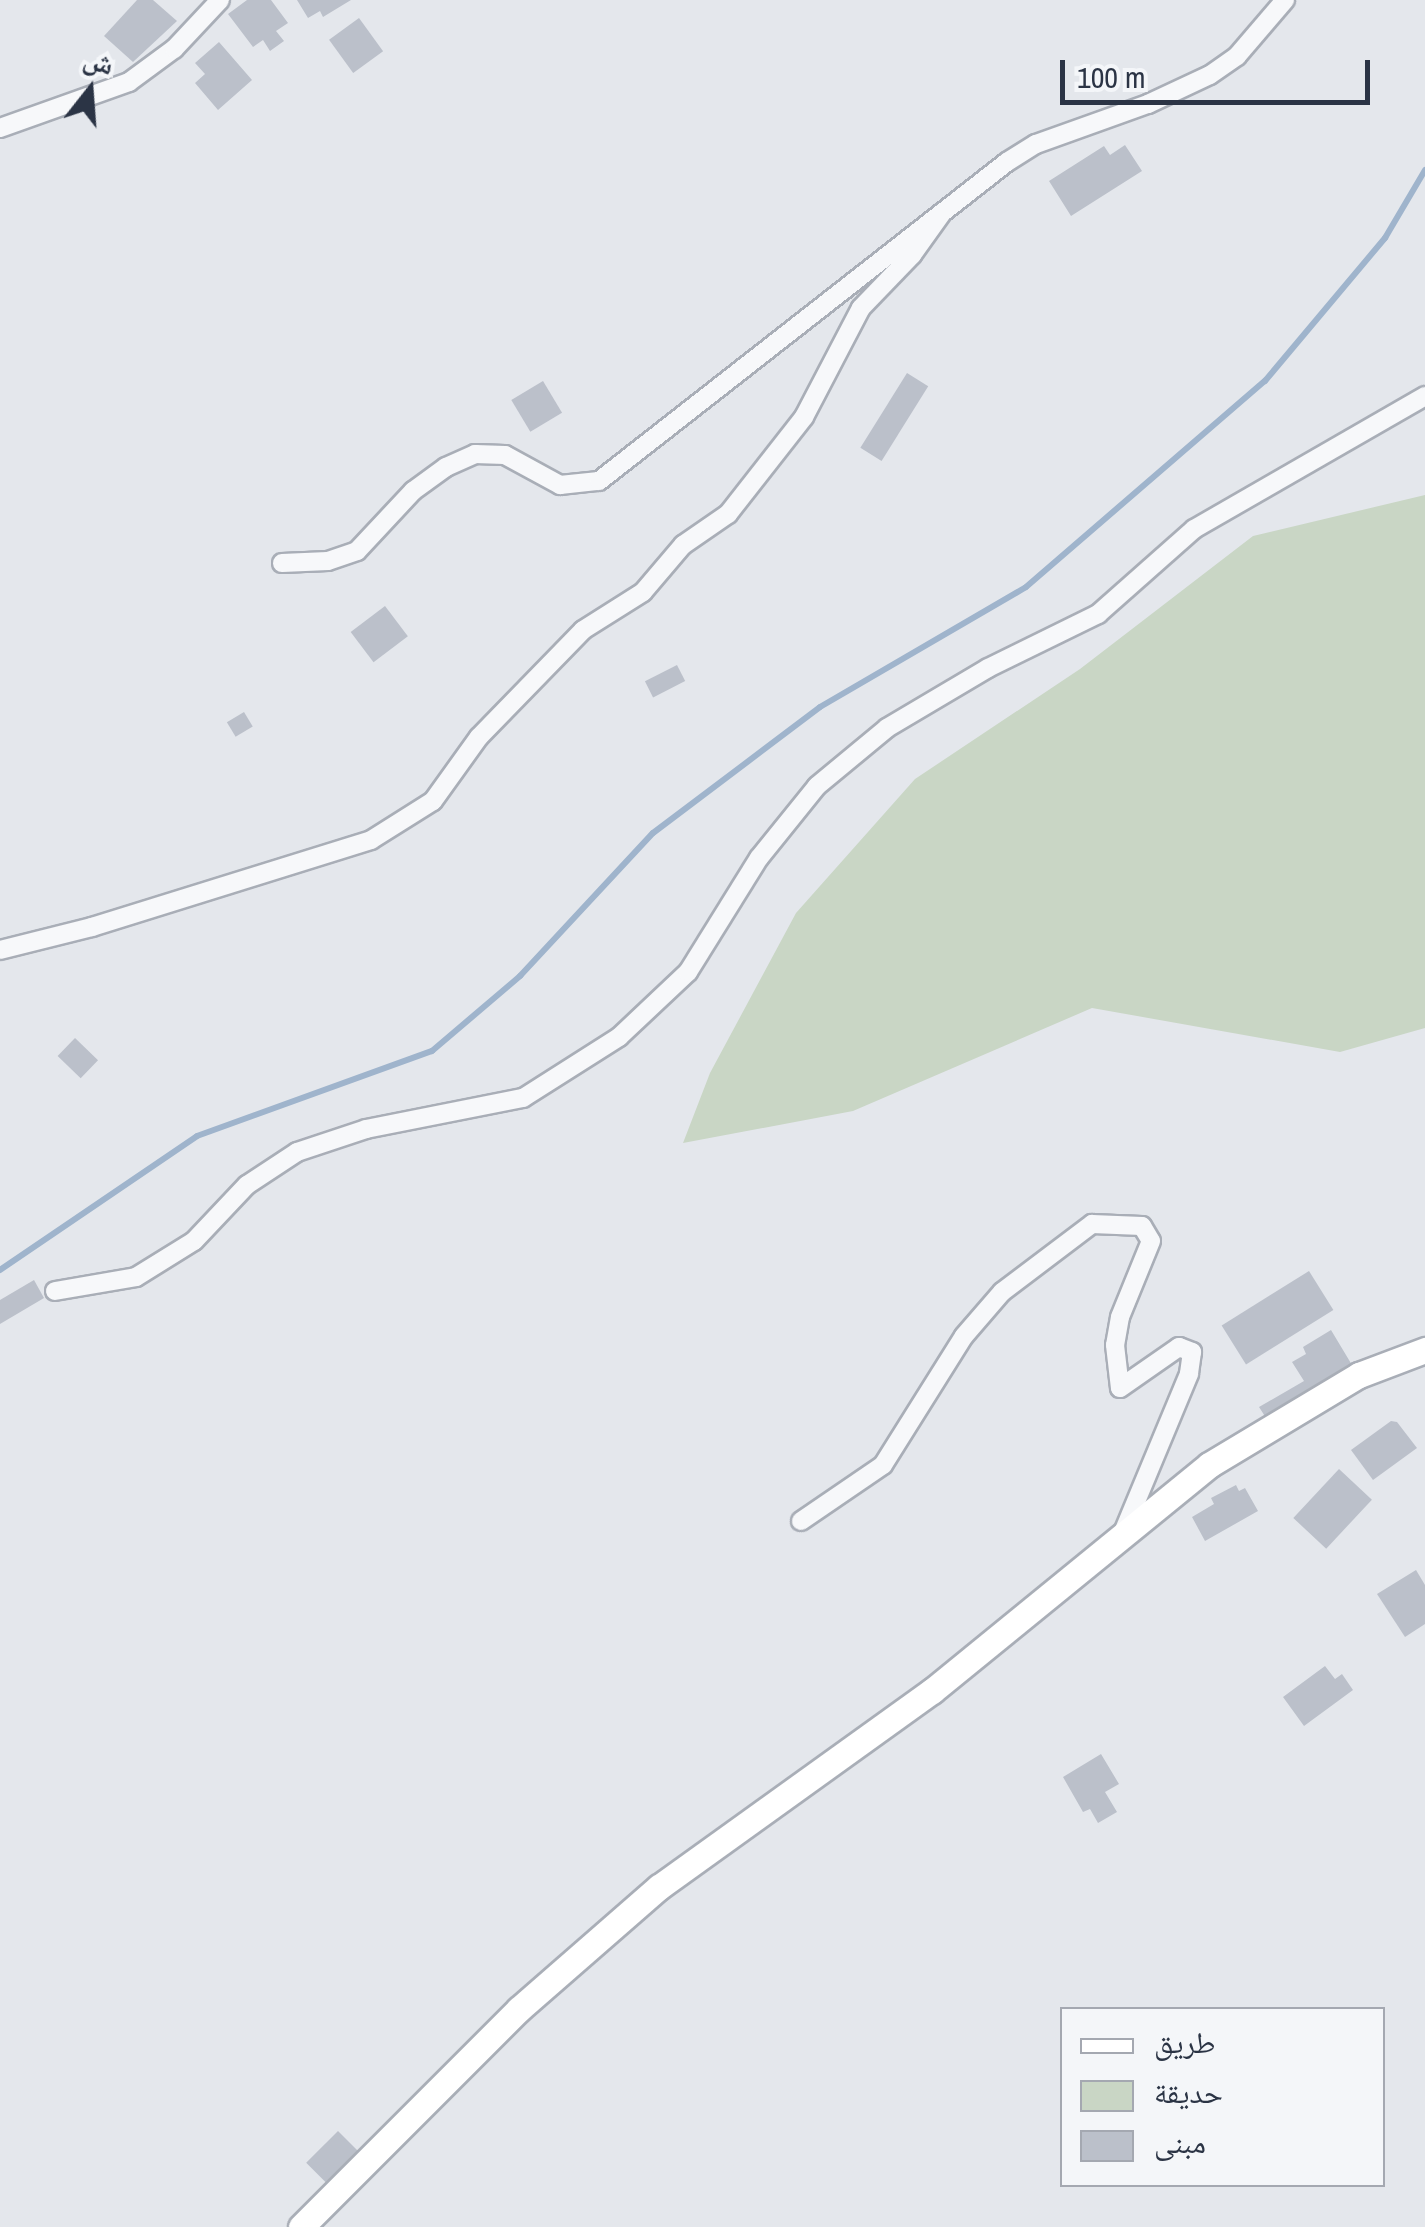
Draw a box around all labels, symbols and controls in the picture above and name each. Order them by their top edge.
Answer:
text: ش [79,39,119,84]
north arrow [40,40,140,140]
scale bar [1065,40,1375,102]
text: 100 m [1077,57,1145,97]
legend [1060,2007,1385,2187]
text: طريق [1154,2022,1215,2062]
text: حديقة [1154,2072,1223,2112]
text: مبنى [1154,2122,1206,2162]

